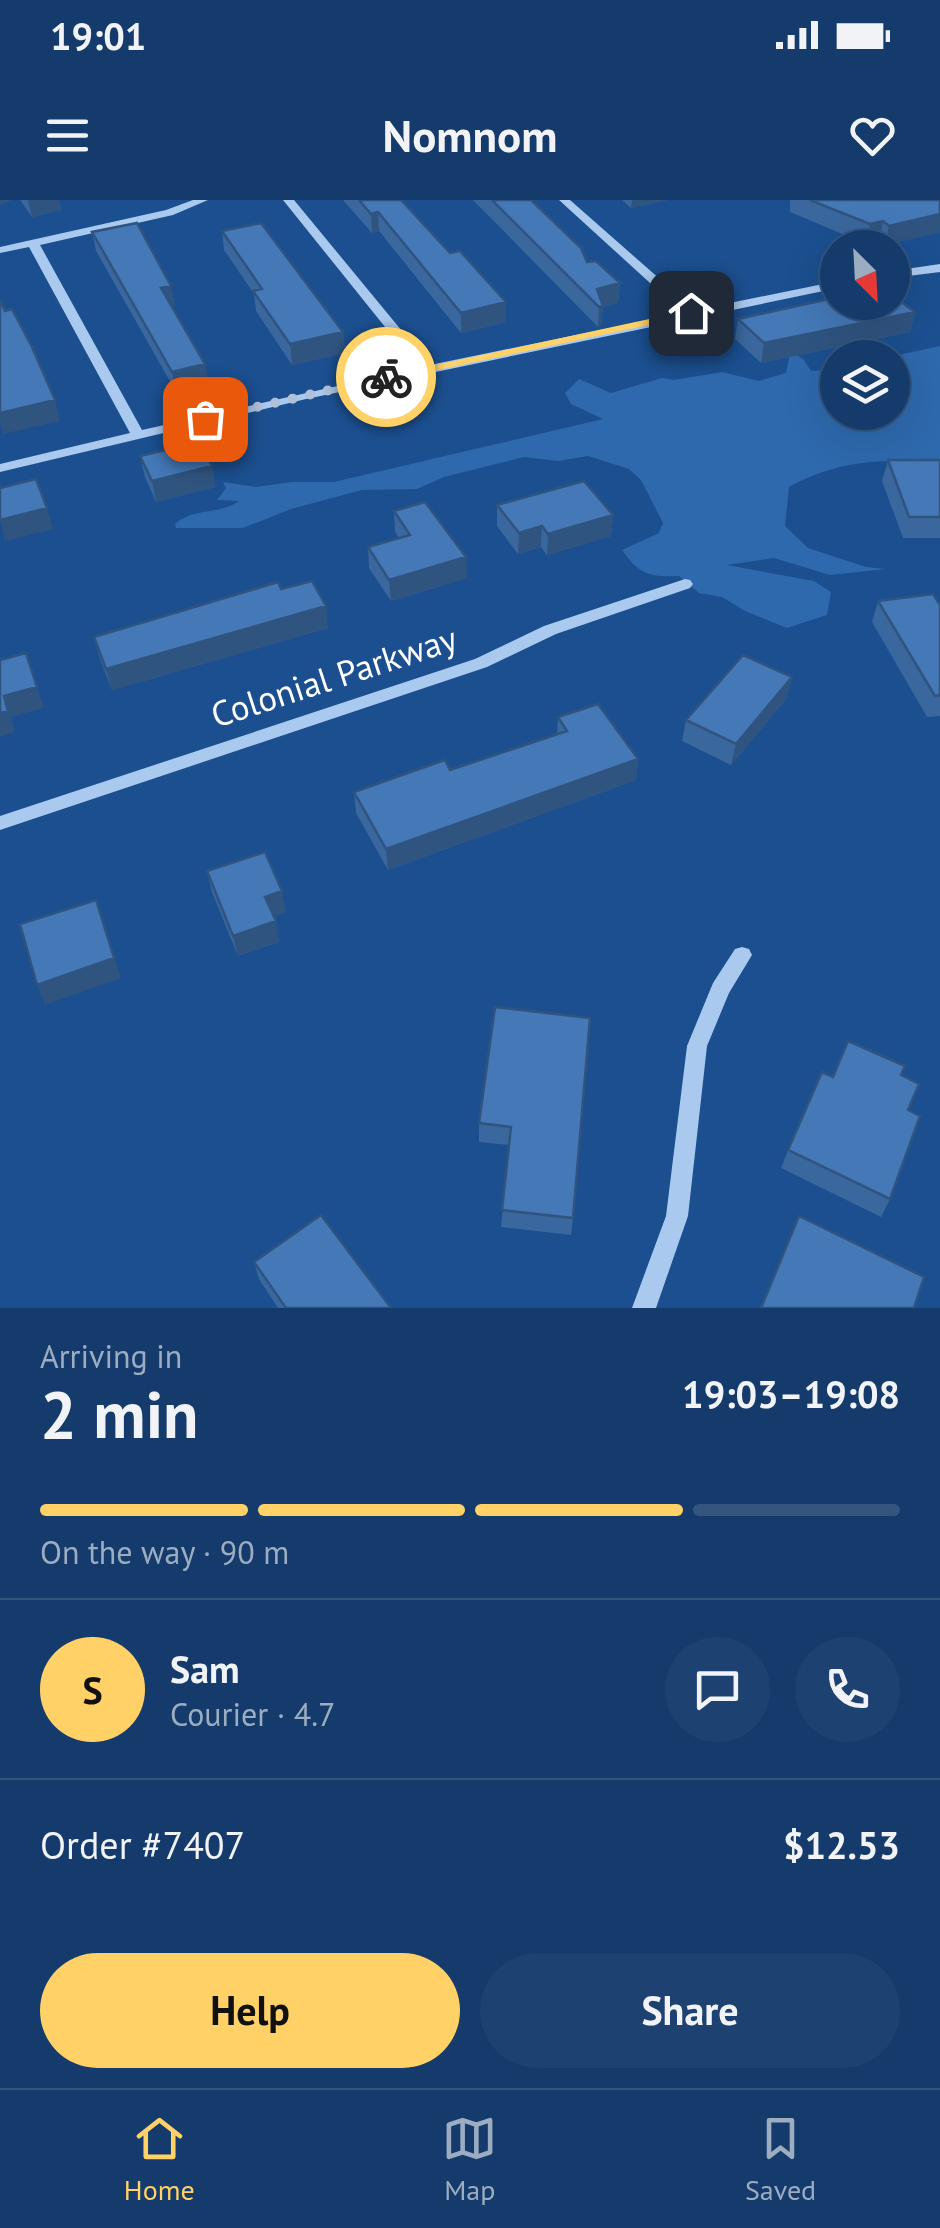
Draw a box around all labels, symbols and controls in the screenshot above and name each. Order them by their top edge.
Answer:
text: 19:01 [50,11,146,60]
text: Nomnom [383,106,557,164]
icon: menu [40,108,95,163]
icon: heart [845,108,900,163]
north arrow [820,230,910,320]
map controls [820,230,910,430]
pin [649,271,734,356]
icon: home [664,286,719,341]
courier [336,327,436,427]
button: layers [820,340,910,430]
icon: bike [359,350,414,405]
pin [163,377,248,462]
icon: bag [178,392,233,447]
street label: Colonial Parkway [205,615,462,737]
text: Arriving in [40,1335,182,1377]
text: 19:03–19:08 [682,1369,900,1418]
text: 2 min [40,1372,199,1456]
text: On the way · 90 m [40,1531,289,1573]
button: chat [665,1637,770,1742]
button: phone [795,1637,900,1742]
text: Sam [170,1644,240,1693]
text: S [82,1665,103,1714]
text: Courier · 4.7 [170,1693,336,1735]
text: Order #7407 [40,1820,245,1869]
text: $12.53 [783,1820,900,1869]
button: Help [40,1953,460,2068]
button: Share [480,1953,900,2068]
tab: Home [124,2111,195,2208]
tab: Map [442,2111,497,2208]
tab: Saved [745,2111,816,2208]

